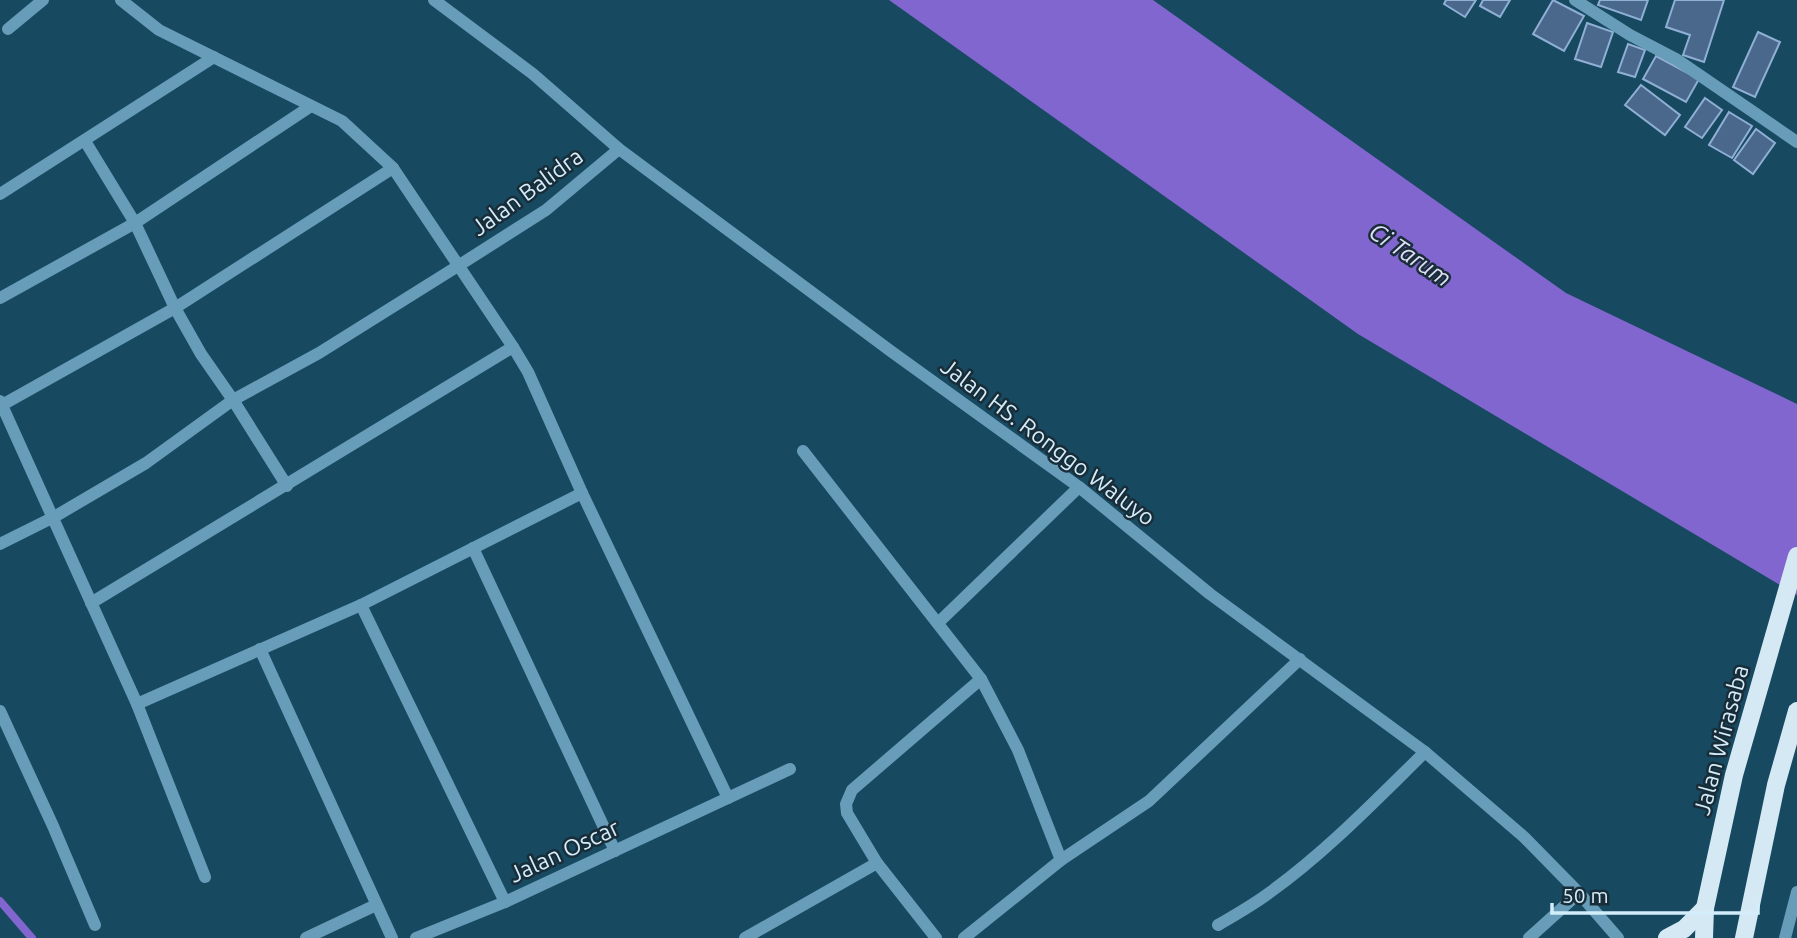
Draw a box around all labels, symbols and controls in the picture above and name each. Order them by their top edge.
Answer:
street label: Jalan Balidra [466,143,587,240]
water label: Ci Tarum [1364,217,1456,292]
street label: Jalan HS. Ronggo Waluyo [937,353,1160,530]
street label: Jalan Wirasaba [1688,662,1753,818]
street label: Jalan Oscar [505,814,623,887]
scale bar [1552,872,1758,916]
text: 50 m [1562,883,1609,907]

